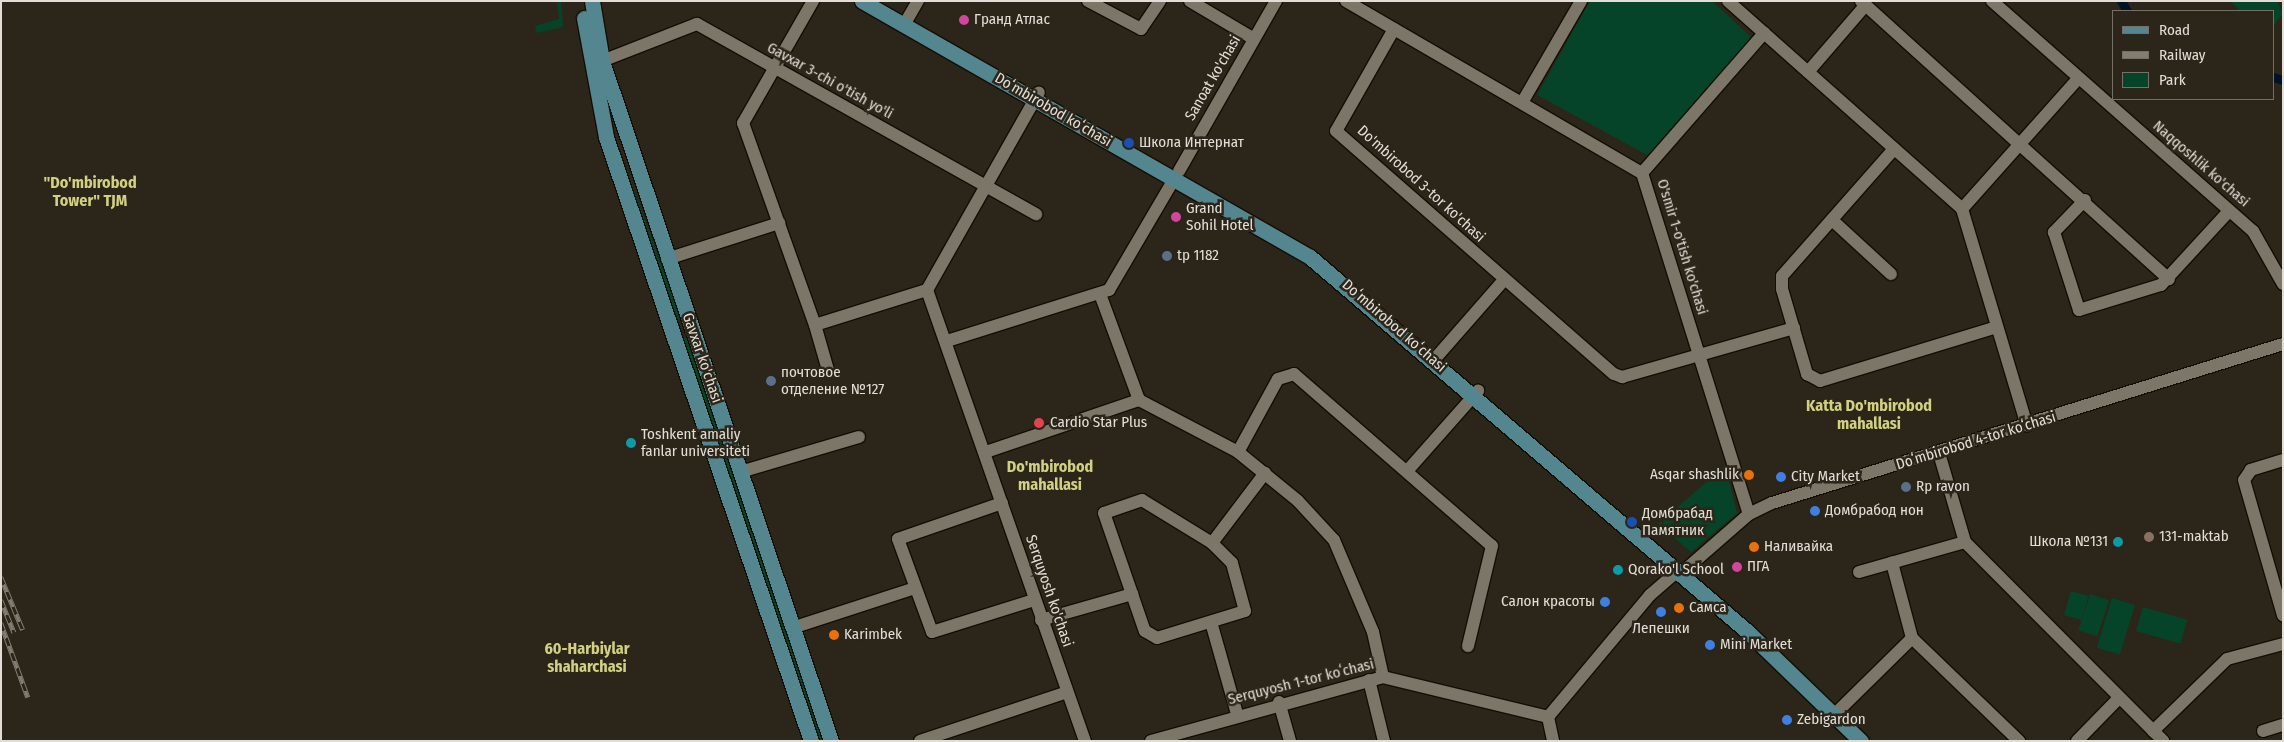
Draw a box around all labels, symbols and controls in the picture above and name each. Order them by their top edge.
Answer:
legend [2112,10,2274,100]
place label: Гранд Атлас [974,11,1050,29]
marker: Гранд Атлас [958,14,970,26]
text: Road [2159,21,2190,39]
street label: Sanoat ko'chasi [1181,32,1245,124]
street label: Gavxar 3-chi o'tish yo'li [764,39,896,123]
text: Railway [2159,46,2206,64]
street label: Doʻmbirobod koʻchasi [991,69,1115,151]
text: Park [2159,71,2186,89]
street label: Naqqoshlik ko'chasi [2149,117,2253,211]
street label: Do'mbirobod 3-tor ko'chasi [1353,122,1489,246]
place label: Школа Интернат [1139,134,1244,152]
marker: Школа Интернат [1123,137,1135,149]
district label: "Do'mbirobod Tower" TJM [43,173,137,211]
street label: O'smir 1-o'tish ko'chasi [1653,177,1711,317]
place label: Grand Sohil Hotel [1186,199,1254,234]
marker: Grand Sohil Hotel [1170,211,1182,223]
place label: tp 1182 [1177,247,1219,265]
marker: tp 1182 [1161,250,1173,262]
street label: Doʻmbirobod koʻchasi [1338,276,1450,376]
street label: Gavxar ko'chasi [678,311,726,405]
place label: почтовое отделение №127 [781,363,884,398]
marker: почтовое отделение №127 [765,375,777,387]
district label: Katta Do'mbirobod mahallasi [1806,396,1932,434]
street label: Doʻmbirobod 4-tor koʻchasi [1894,408,2058,474]
place label: Cardio Star Plus [1050,414,1147,432]
marker: Cardio Star Plus [1032,416,1046,430]
place label: Toshkent amaliy fanlar universiteti [641,425,750,460]
marker: Toshkent amaliy fanlar universiteti [625,437,637,449]
district label: Do'mbirobod mahallasi [1007,457,1093,495]
place label: Asqar shashlik [1650,466,1739,484]
place label: City Market [1791,468,1860,486]
marker: Asqar shashlik [1743,469,1755,481]
marker: City Market [1775,471,1787,483]
place label: Rp ravon [1916,478,1970,496]
marker: Rp ravon [1900,481,1912,493]
place label: Домбрабод нон [1825,502,1924,520]
place label: Домбрабад Памятник [1642,504,1713,539]
marker: Домбрабод нон [1809,505,1821,517]
marker: Домбрабад Памятник [1626,516,1638,528]
place label: 131-maktab [2159,528,2229,546]
marker: 131-maktab [2143,531,2155,543]
street label: Serquyosh ko'chasi [1021,533,1077,649]
place label: Школа №131 [2029,533,2108,551]
marker: Школа №131 [2112,536,2124,548]
place label: Наливайка [1764,538,1833,556]
marker: Наливайка [1748,541,1760,553]
place label: ПГА [1747,558,1769,576]
place label: Qorako'l School [1628,561,1724,579]
marker: ПГА [1731,561,1743,573]
marker: Qorako'l School [1612,564,1624,576]
place label: Салон красоты [1501,593,1595,611]
marker: Салон красоты [1599,596,1611,608]
place label: Самса [1689,599,1727,617]
marker: Самса [1673,602,1685,614]
marker: Лепешки [1655,606,1667,618]
place label: Лепешки [1632,620,1690,638]
place label: Karimbek [844,626,902,644]
marker: Karimbek [828,629,840,641]
place label: Mini Market [1720,636,1792,654]
district label: 60-Harbiylar shaharchasi [544,639,630,677]
marker: Mini Market [1704,639,1716,651]
street label: Serquyosh 1-tor koʻchasi [1226,655,1376,709]
place label: Zebigardon [1797,711,1866,729]
marker: Zebigardon [1781,714,1793,726]

